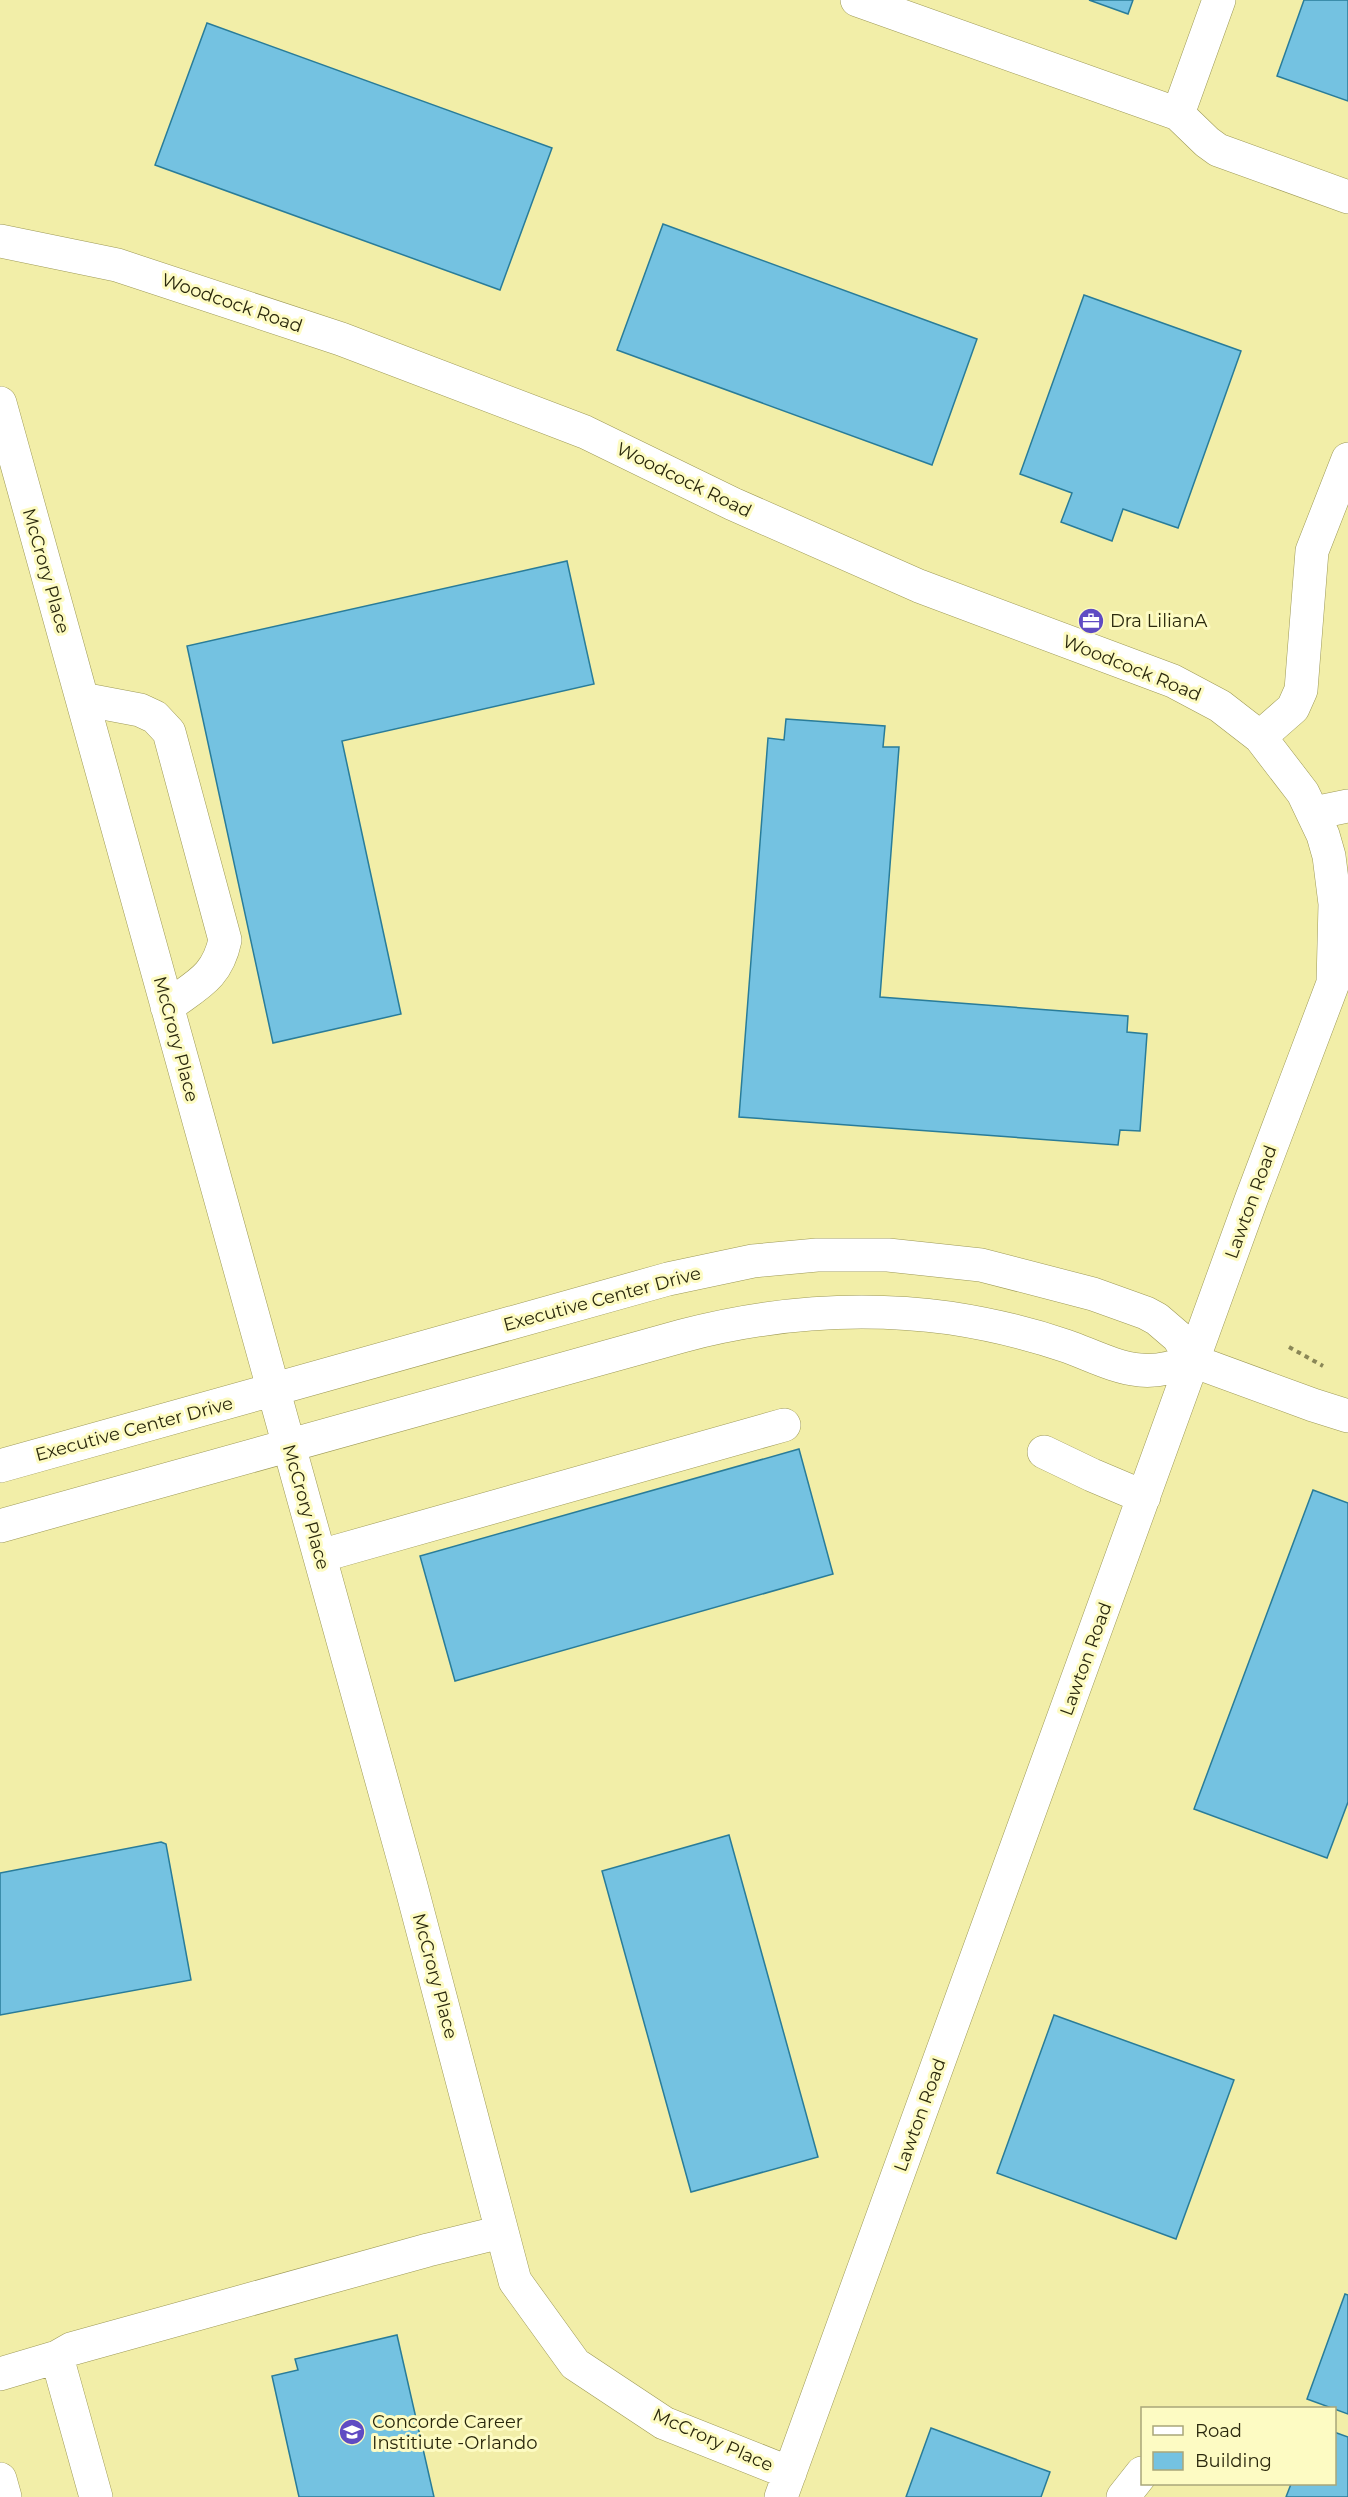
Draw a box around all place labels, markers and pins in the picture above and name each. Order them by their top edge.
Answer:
office icon: Dra LilianA [1076,606,1106,636]
place label: Dra LilianA [1110,610,1208,632]
place label: Concorde Career Institiute -Orlando [372,2411,538,2454]
school or university icon: Concorde Career Institiute -Orlando [337,2417,367,2447]

